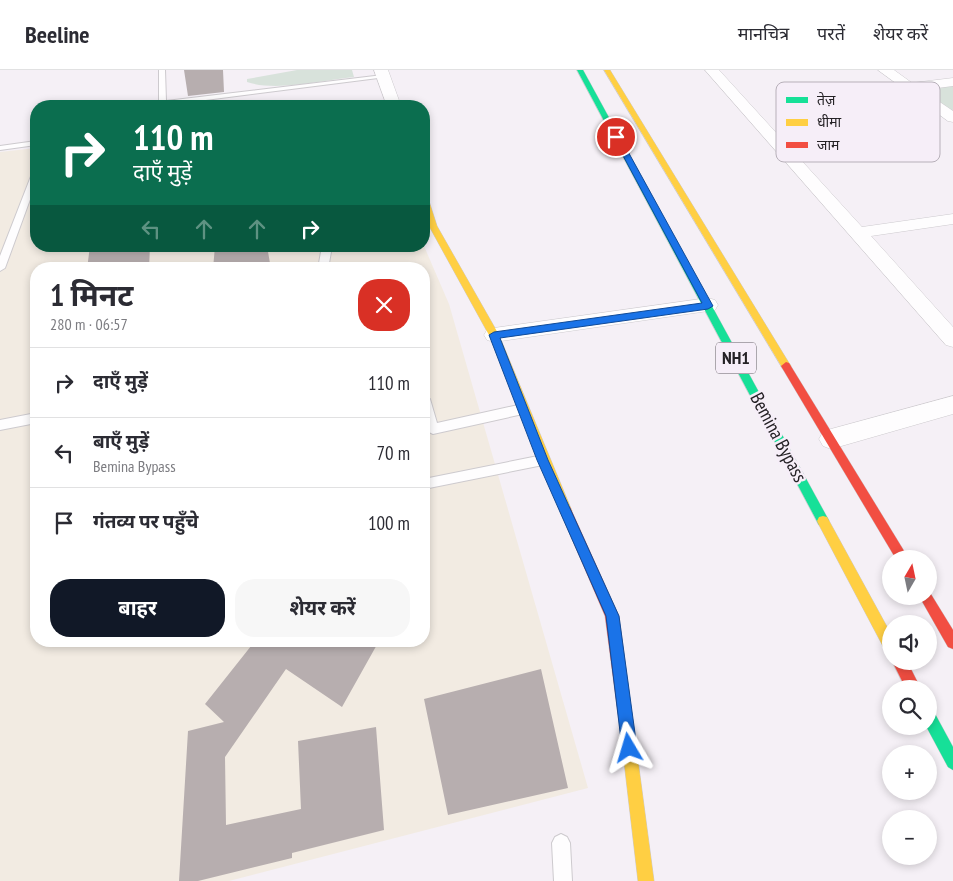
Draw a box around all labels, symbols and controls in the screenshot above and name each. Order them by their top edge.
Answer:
text: Beeline [25,19,90,50]
text: मानचित्र [738,22,789,45]
text: परतें [817,22,845,45]
text: शेयर करें [873,22,928,45]
legend [776,82,940,162]
text: तेज़ [817,91,836,109]
text: धीमा [817,113,842,131]
text: 110 m [133,114,214,160]
pin [595,116,637,158]
icon: right [50,120,115,185]
icon: arrive [602,123,630,151]
text: जाम [817,136,840,154]
text: दाएँ मुड़ें [133,158,192,186]
icon: left [137,215,165,243]
icon: ahead [190,215,218,243]
icon: ahead [243,215,271,243]
icon: right [296,215,324,243]
text: 1 मिनट [50,275,133,314]
button: close [358,279,410,331]
text: 280 m · 06:57 [50,314,128,334]
road number: NH1 [716,342,756,374]
icon: right [50,369,78,397]
text: दाएँ मुड़ें [93,369,148,393]
text: 110 m [368,371,410,395]
street label: Bemina Bypass [745,388,813,486]
text: बाएँ मुड़ें [93,429,149,453]
icon: left [50,439,78,467]
text: 70 m [377,441,410,465]
text: Bemina Bypass [93,456,176,476]
icon: arrive [50,509,78,537]
text: गंतव्य पर पहुँचे [93,509,198,533]
text: 100 m [368,511,410,535]
north arrow [882,550,938,605]
map controls [882,550,937,865]
button: बाहर [50,579,225,637]
button: शेयर करें [235,579,410,637]
button: sound [882,615,937,670]
button: search [882,680,937,735]
position arrow [602,721,654,773]
button: + [882,745,937,800]
button: − [882,810,937,865]

